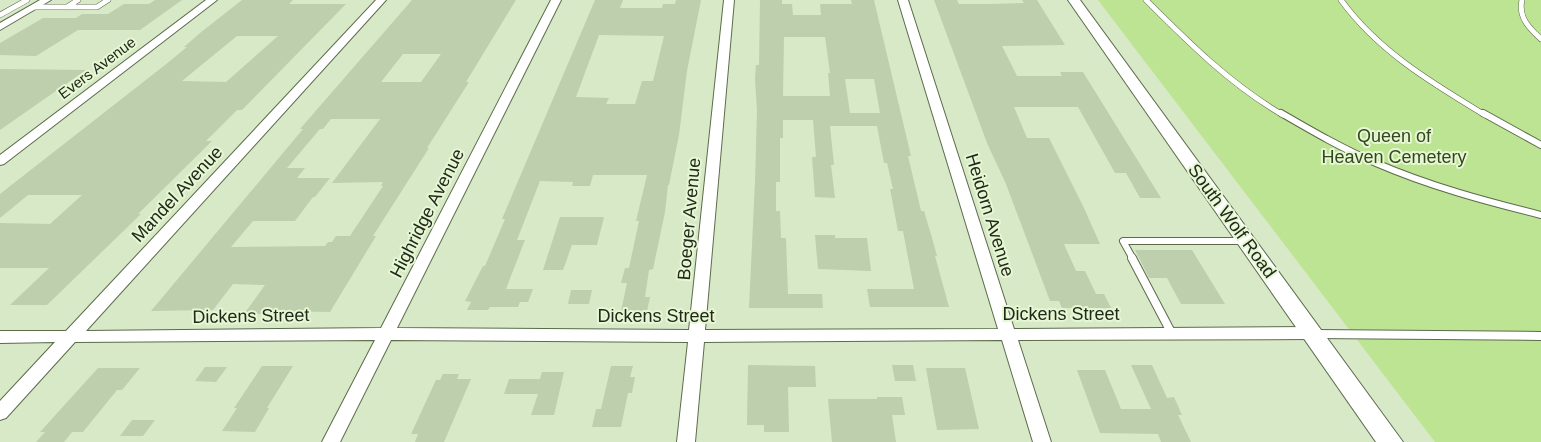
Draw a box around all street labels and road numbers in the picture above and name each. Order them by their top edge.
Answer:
street label: Evers Avenue [55,33,139,102]
street label: Mandel Avenue [127,142,227,246]
street label: Highridge Avenue [386,145,468,281]
street label: Heidorn Avenue [962,151,1018,279]
street label: Boeger Avenue [674,157,704,281]
street label: South Wolf Road [1184,160,1280,282]
street label: Dickens Street [1002,304,1120,324]
street label: Dickens Street [192,305,310,327]
street label: Dickens Street [597,306,715,326]

